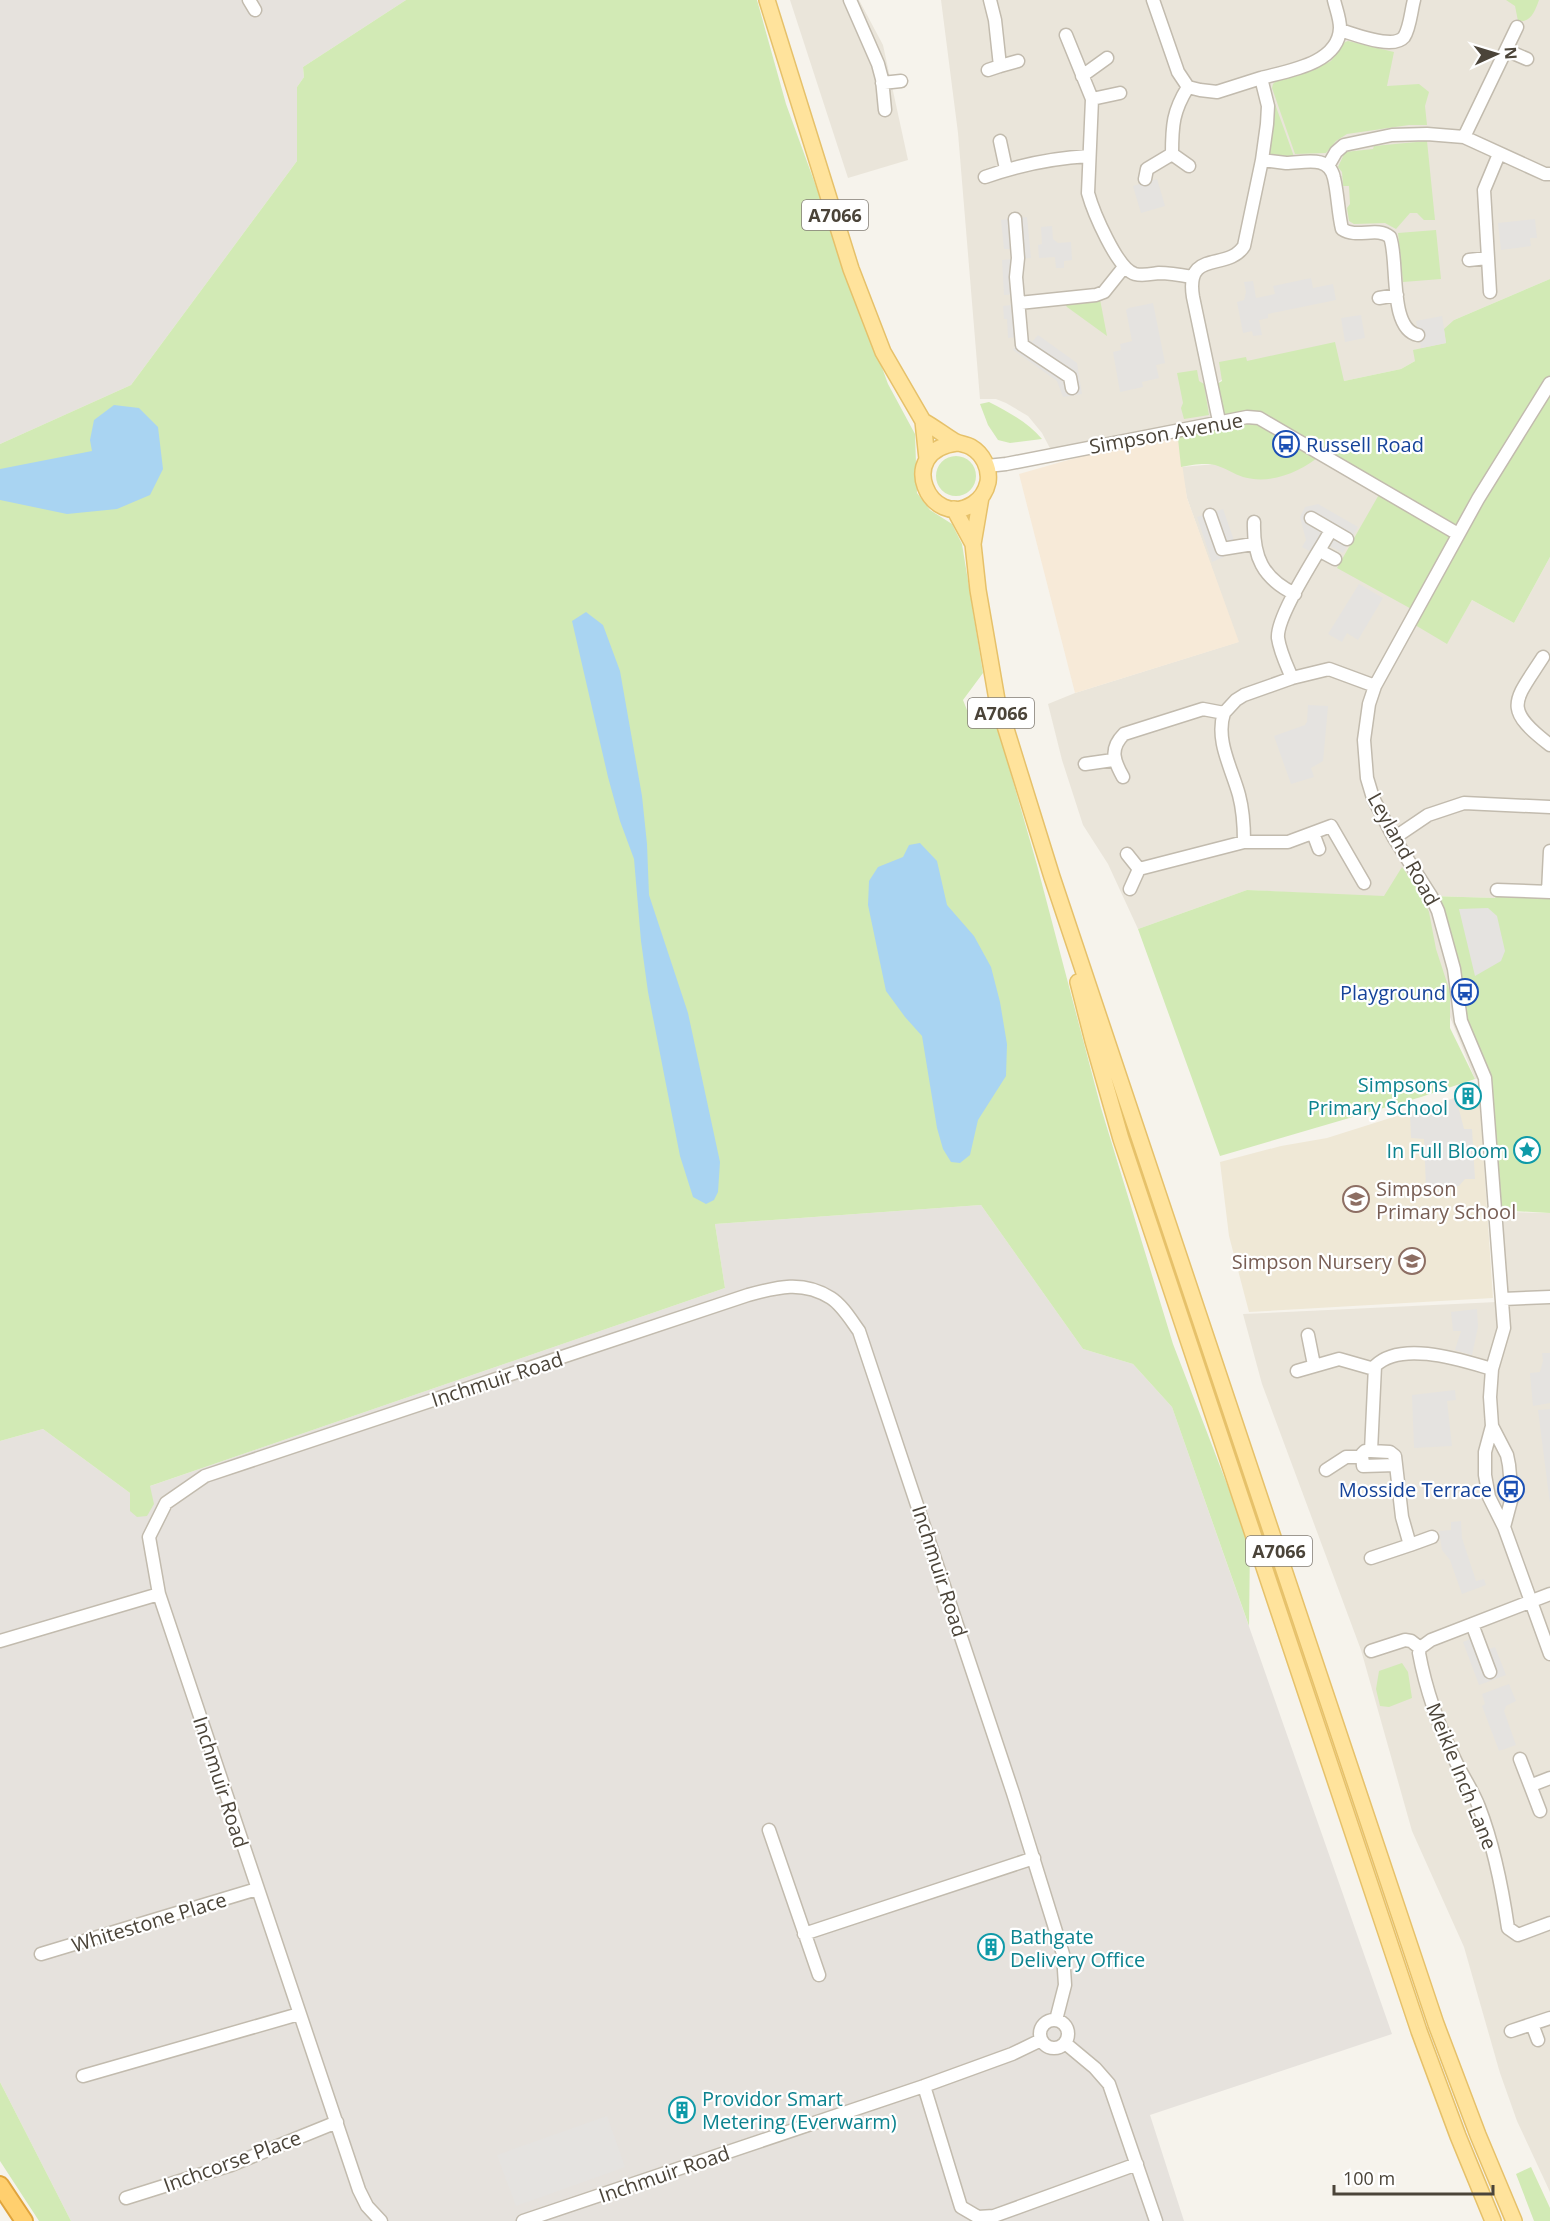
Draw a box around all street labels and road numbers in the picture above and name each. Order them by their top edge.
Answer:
road number: A7066 [802,200,868,230]
street label: Simpson Avenue [1087,406,1245,460]
road number: A7066 [968,698,1034,728]
street label: Leyland Road [1362,788,1446,910]
street label: Inchmuir Road [428,1345,566,1413]
street label: Inchmuir Road [906,1502,974,1640]
road number: A7066 [1246,1536,1312,1566]
street label: Meikle Inch Lane [1420,1699,1504,1853]
street label: Inchmuir Road [187,1713,255,1851]
street label: Whitestone Place [68,1886,230,1958]
street label: Inchcorse Place [160,2124,304,2198]
street label: Inchmuir Road [595,2139,733,2209]

